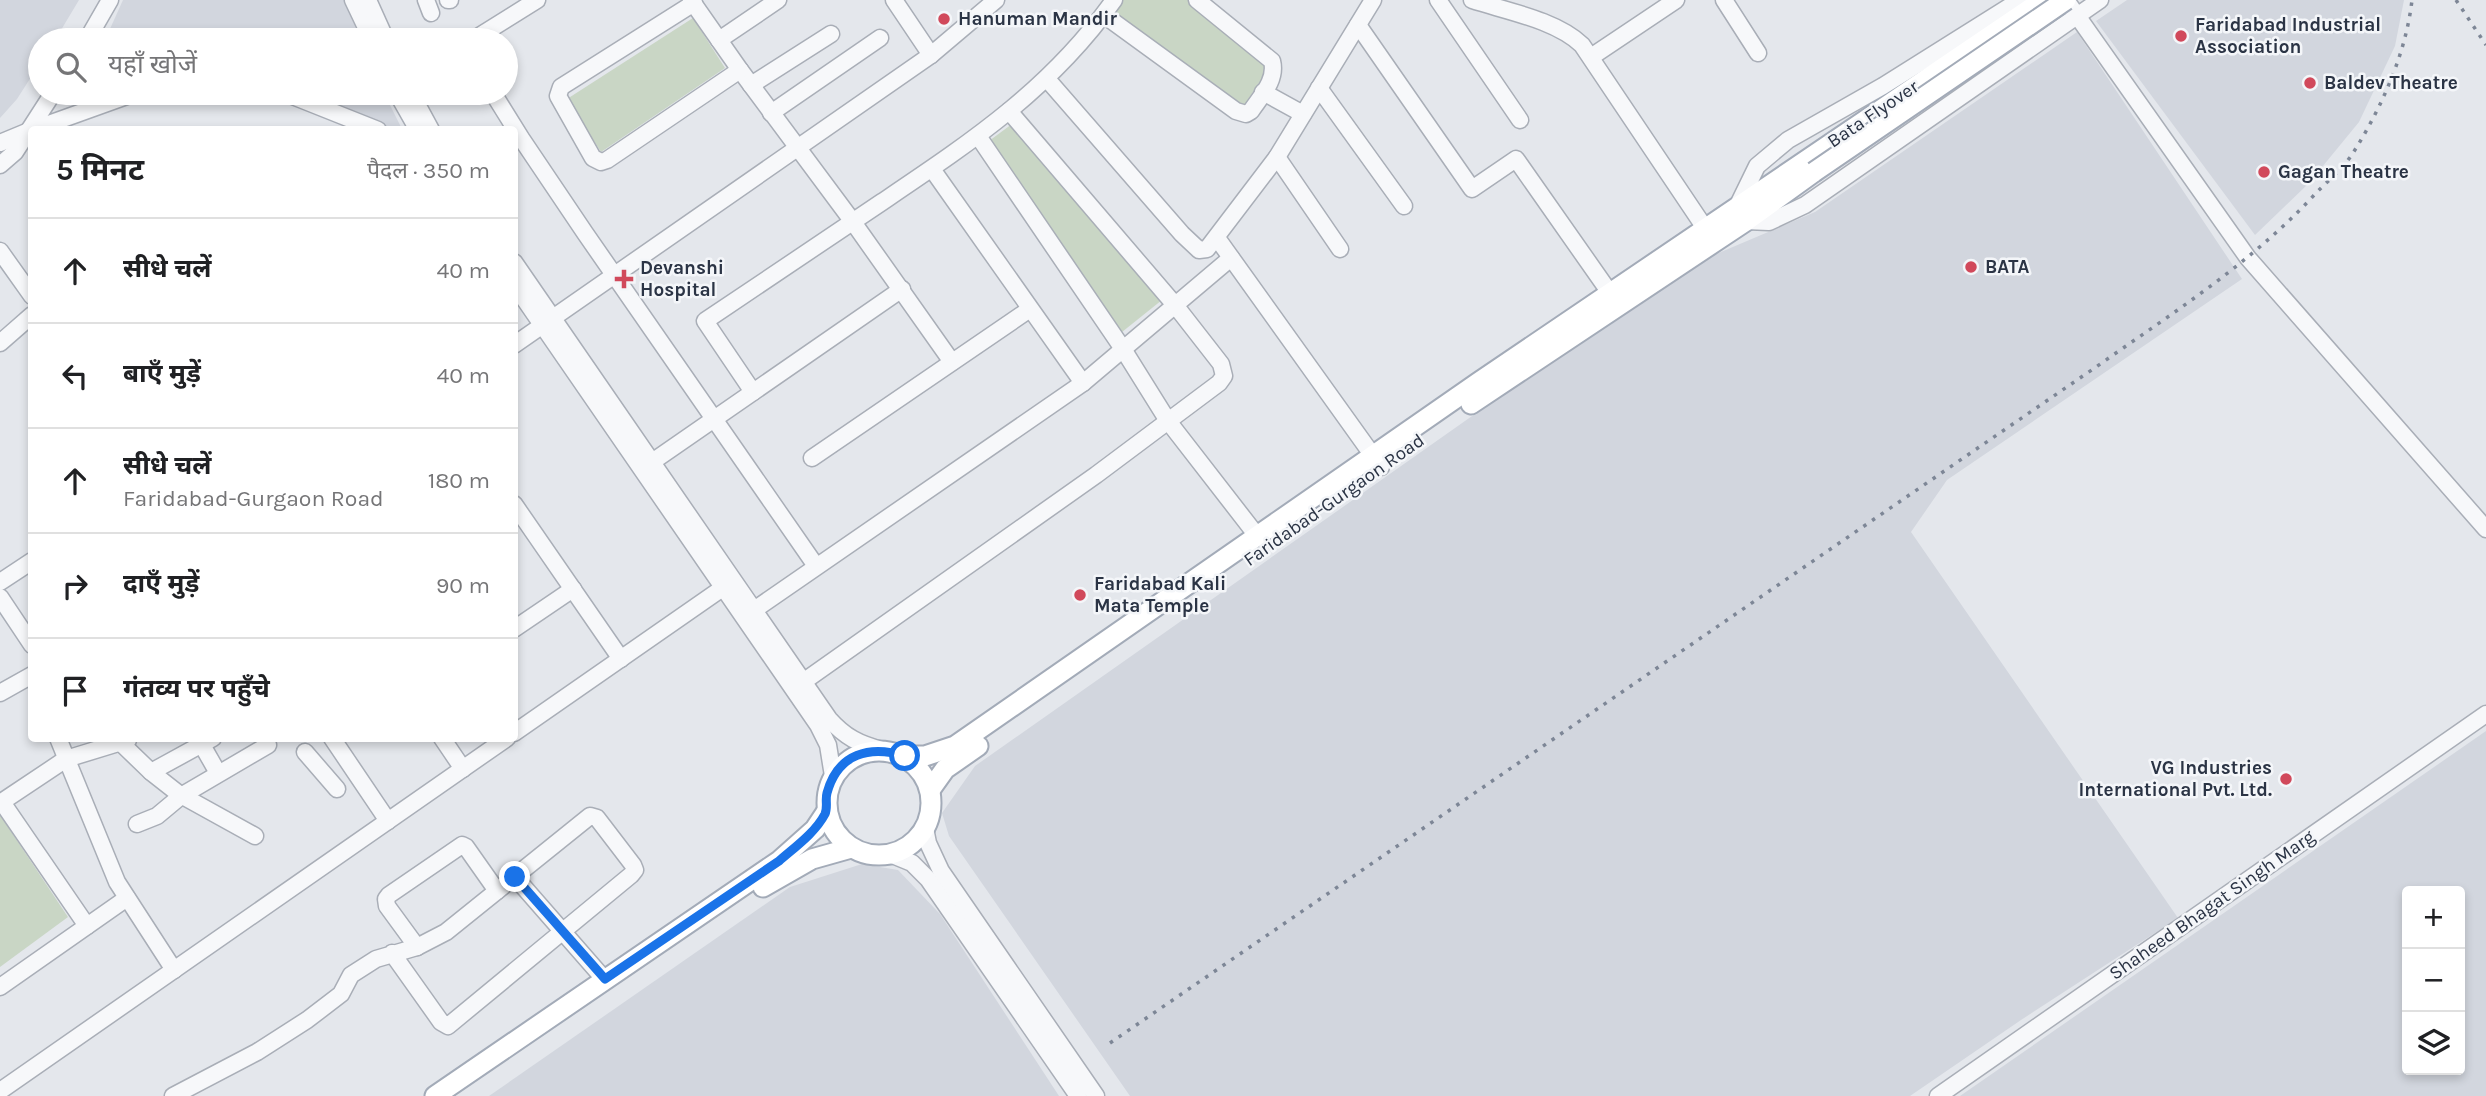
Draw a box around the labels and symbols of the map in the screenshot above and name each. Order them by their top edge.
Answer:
place label: Hanuman Mandir [958,8,1118,30]
marker: Hanuman Mandir [936,11,952,27]
place label: Faridabad Industrial Association [2195,14,2381,58]
marker: Faridabad Industrial Association [2173,28,2189,44]
place label: Baldev Theatre [2324,72,2458,94]
street label: Bata Flyover [1823,75,1923,152]
marker: Baldev Theatre [2302,75,2318,91]
place label: Gagan Theatre [2278,161,2409,183]
marker: Gagan Theatre [2256,164,2272,180]
place label: BATA [1985,256,2030,278]
place label: Devanshi Hospital [640,257,724,301]
marker: BATA [1963,259,1979,275]
marker: Devanshi Hospital [614,269,634,289]
street label: Faridabad-Gurgaon Road [1239,429,1429,571]
place label: Faridabad Kali Mata Temple [1094,573,1226,617]
marker: Faridabad Kali Mata Temple [1072,587,1088,603]
route start [889,740,920,771]
place label: VG Industries International Pvt. Ltd. [2078,757,2272,801]
marker: VG Industries International Pvt. Ltd. [2278,771,2294,787]
street label: Shaheed Bhagat Singh Marg [2105,825,2319,985]
route end [499,861,530,892]

